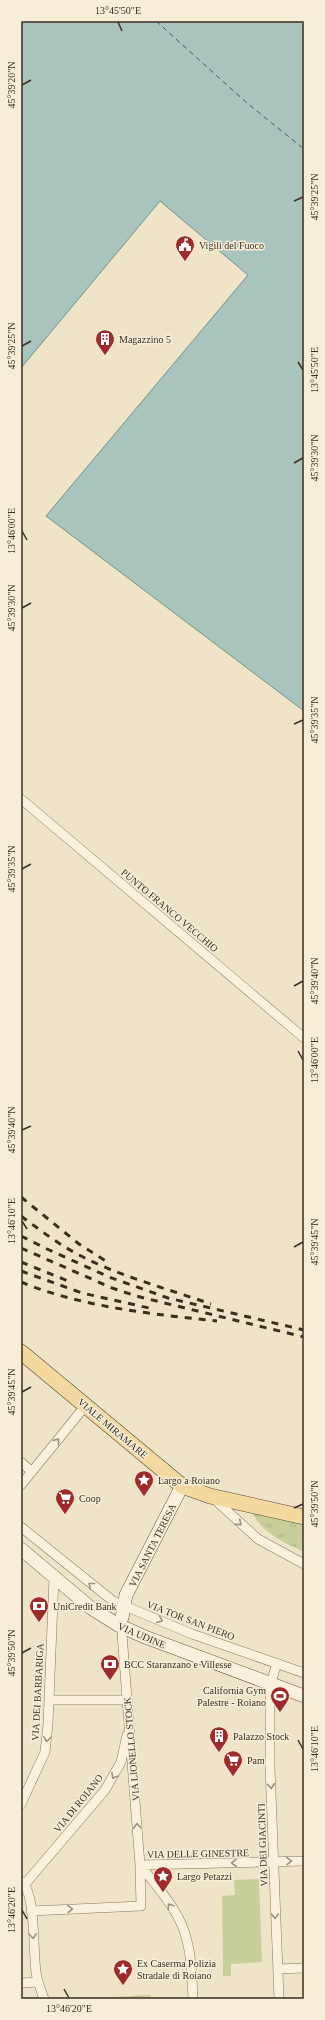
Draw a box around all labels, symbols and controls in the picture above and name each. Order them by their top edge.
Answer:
text: 13°45'50"E [95,5,141,16]
text: 45°39'20"N [6,61,17,109]
text: 45°39'25"N [309,173,320,221]
public building icon: Vigili del Fuoco [174,234,196,262]
place label: Vigili del Fuoco [199,240,264,251]
text: 45°39'25"N [6,322,17,370]
building icon: Magazzino 5 [94,328,116,356]
place label: Magazzino 5 [119,334,171,345]
text: 13°45'50"E [309,347,320,393]
text: 45°39'30"N [309,434,320,482]
text: 13°46'00"E [6,508,17,554]
text: 45°39'30"N [6,584,17,632]
text: 45°39'35"N [309,696,320,744]
text: 45°39'35"N [6,845,17,893]
street label: PUNTO FRANCO VECCHIO [119,867,220,954]
text: 45°39'40"N [309,957,320,1005]
text: 13°46'00"E [309,1037,320,1083]
text: 45°39'40"N [6,1106,17,1154]
text: 13°46'10"E [6,1198,17,1244]
text: 45°39'45"N [309,1218,320,1266]
text: 45°39'45"N [6,1368,17,1416]
street label: VIALE MIRAMARE [76,1396,150,1461]
one-way arrow [52,1439,59,1446]
place icon: Largo a Roiano [133,1469,155,1497]
place label: Largo a Roiano [158,1475,220,1486]
text: 45°39'50"N [309,1480,320,1528]
supermarket icon: Coop [54,1487,76,1515]
place label: Coop [79,1493,101,1504]
street label: VIA SANTA TERESA [127,1501,179,1589]
one-way arrow [234,1518,241,1525]
one-way arrow [88,1582,96,1589]
bank icon: UniCredit Bank [28,1595,50,1623]
street label: VIA TOR SAN PIERO [145,1599,236,1642]
place label: UniCredit Bank [53,1601,117,1612]
one-way arrow [156,1616,163,1624]
street label: VIA UDINE [116,1620,167,1650]
text: 45°39'50"N [6,1629,17,1677]
street label: VIA DEI BARBARIGA [29,1642,46,1741]
bank icon: BCC Staranzano e Villesse [99,1653,121,1681]
place label: BCC Staranzano e Villesse [124,1659,232,1670]
place label: California Gym Palestre - Roiano [197,1685,266,1708]
sports icon: California Gym Palestre - Roiano [269,1685,291,1713]
street label: VIA LIONELLO STOCK [121,1696,142,1801]
building icon: Palazzo Stock [208,1725,230,1753]
text: 13°46'10"E [309,1726,320,1772]
place label: Palazzo Stock [233,1731,289,1742]
one-way arrow [42,1736,51,1742]
supermarket icon: Pam [222,1749,244,1777]
place label: Pam [247,1755,265,1766]
street label: VIA DI ROIANO [52,1772,105,1835]
one-way arrow [111,1772,118,1779]
one-way arrow [266,1783,275,1789]
street label: VIA DEI GIACINTI [256,1803,269,1887]
one-way arrow [133,1823,142,1829]
street label: VIA DELLE GINESTRE [147,1847,249,1860]
one-way arrow [286,1857,292,1866]
one-way arrow [231,1859,237,1867]
place icon: Largo Petazzi [152,1865,174,1893]
place label: Largo Petazzi [177,1871,232,1882]
text: 13°46'20"E [6,1887,17,1933]
one-way arrow [167,1903,175,1910]
one-way arrow [67,1905,73,1914]
one-way arrow [271,1913,280,1919]
one-way arrow [28,1933,37,1939]
place icon: Ex Caserma Polizia Stradale di Roiano [112,1958,134,1986]
place label: Ex Caserma Polizia Stradale di Roiano [137,1958,216,1981]
text: 13°46'20"E [46,2003,92,2014]

